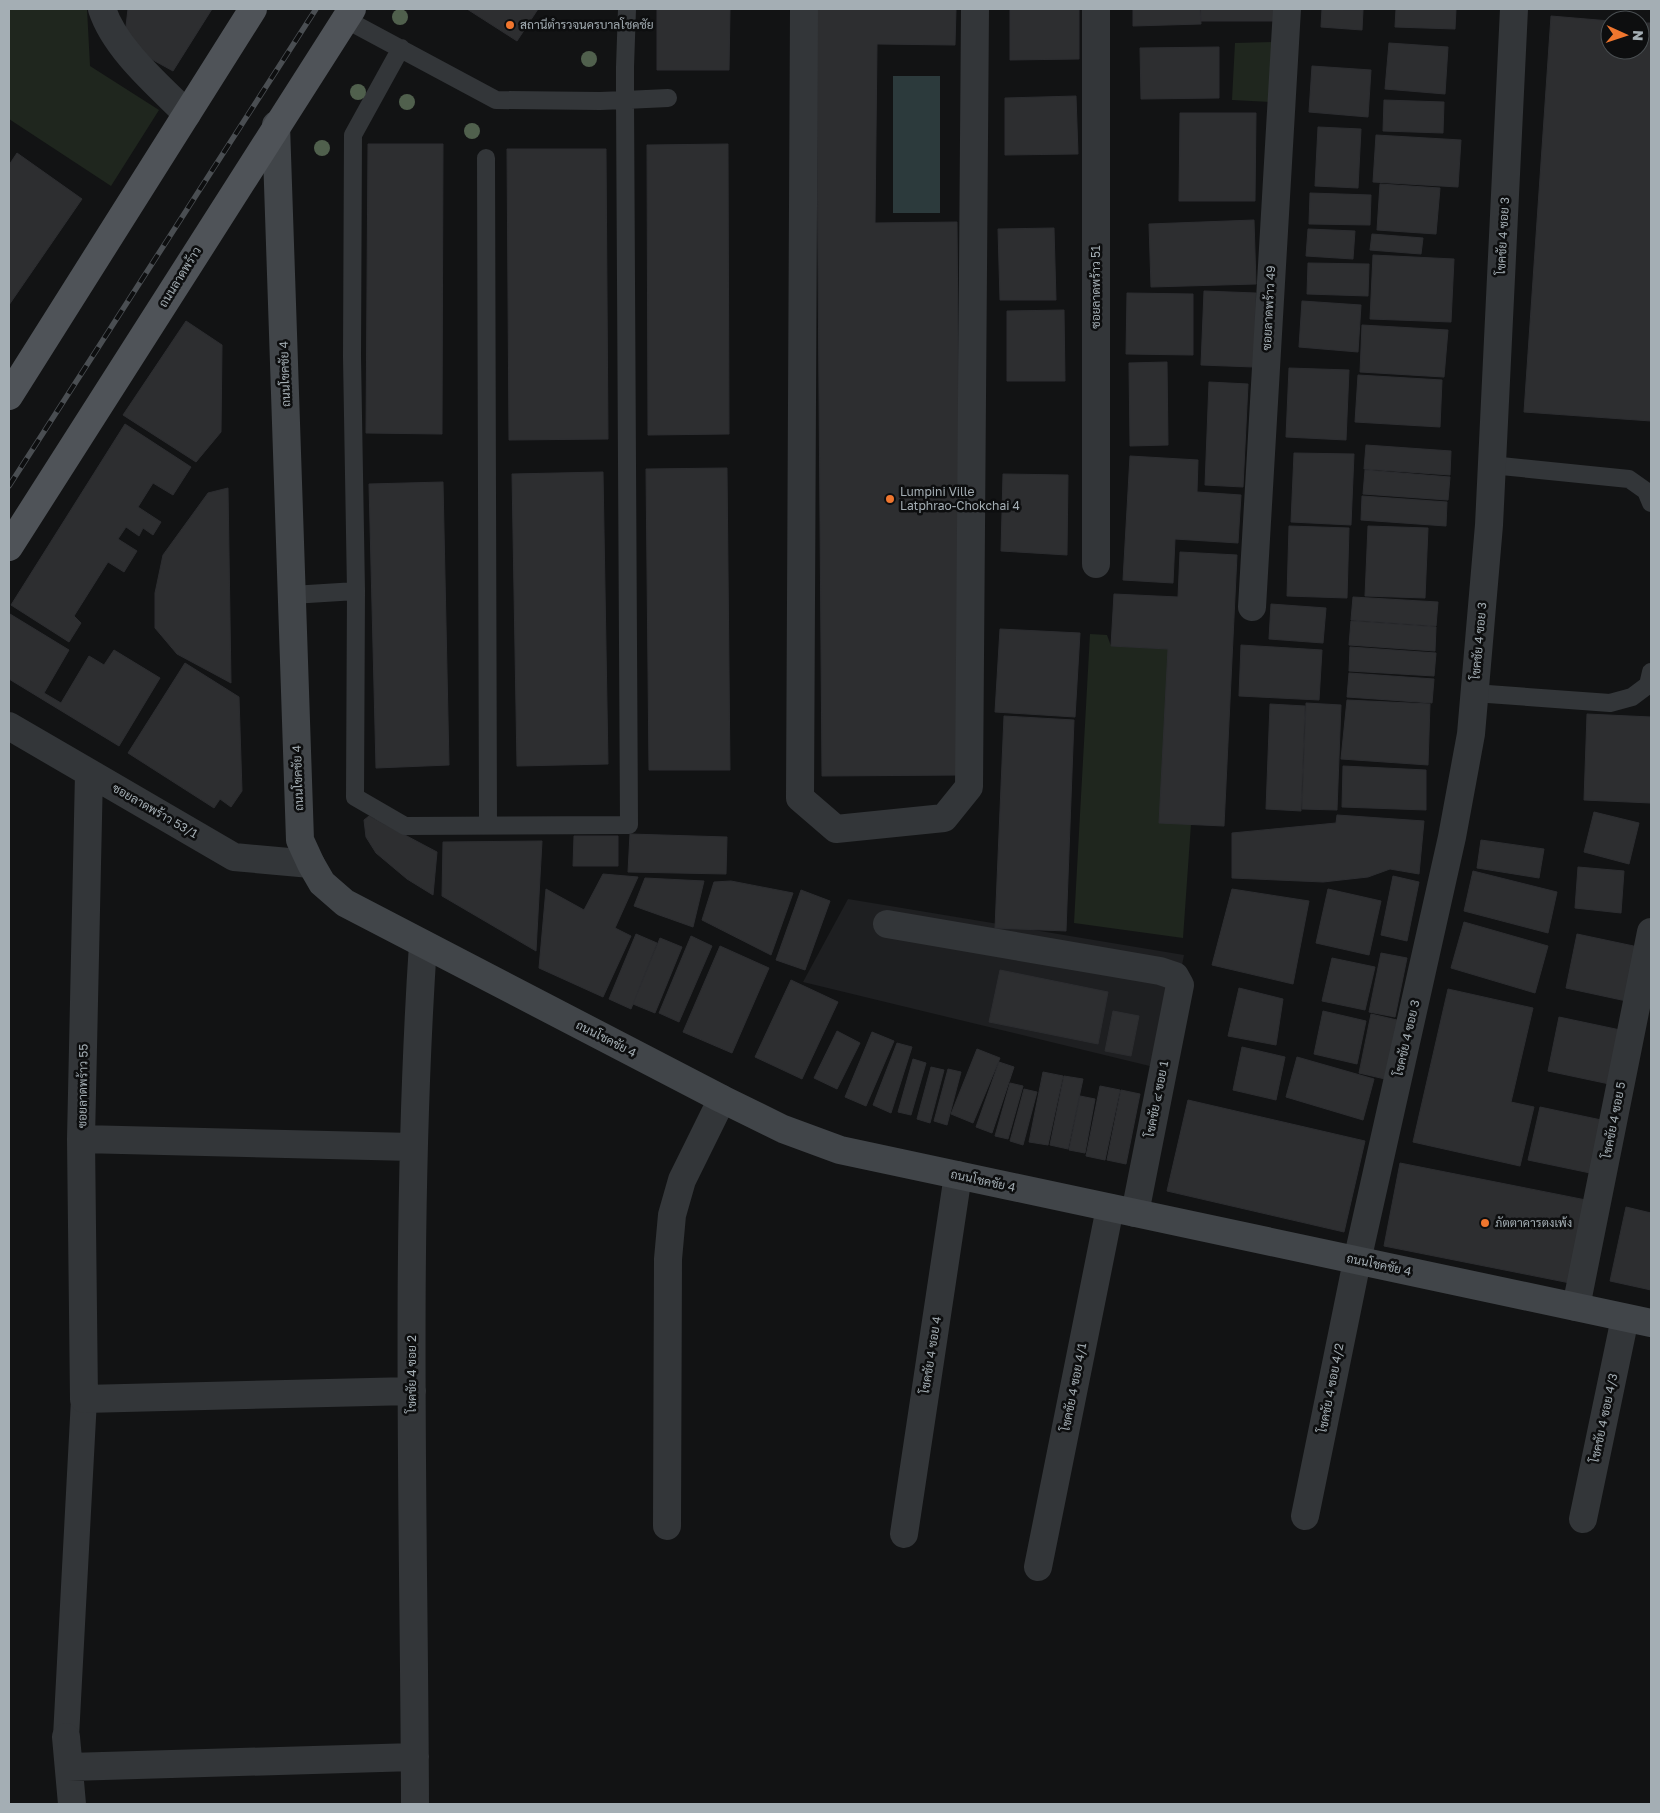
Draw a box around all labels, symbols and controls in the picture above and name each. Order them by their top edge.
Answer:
north arrow [1600,10,1650,60]
place label: สถานีตำรวจนครบาลโชคชัย [520,17,654,32]
marker: สถานีตำรวจนครบาลโชคชัย [504,19,516,31]
text: N [1630,30,1647,41]
street label: โชคชัย 4 ซอย 3 [1493,197,1512,276]
street label: ถนนลาดพร้าว [155,244,204,310]
street label: ซอยลาดพร้าว 51 [1088,245,1103,329]
street label: ซอยลาดพร้าว 49 [1259,265,1278,351]
street label: ถนนโชคชัย 4 [276,341,293,407]
place label: Lumpini Ville Latphrao-Chokchai 4 [900,484,1020,513]
marker: Lumpini Ville Latphrao-Chokchai 4 [884,493,896,505]
street label: โชคชัย 4 ซอย 3 [1468,602,1489,681]
street label: ถนนโชคชัย 4 [289,745,306,811]
street label: ซอยลาดพร้าว 53/1 [110,780,201,841]
street label: โชคชัย 4 ซอย 3 [1390,998,1423,1078]
street label: ถนนโชคชัย 4 [574,1017,639,1060]
street label: ซอยลาดพร้าว 55 [74,1044,91,1128]
street label: โชคชัย ๔ ซอย 1 [1142,1059,1171,1139]
street label: โชคชัย 4 ซอย 5 [1599,1080,1628,1160]
street label: ถนนโชคชัย 4 [949,1166,1017,1195]
place label: ภัตตาคารตงเพ้ง [1495,1215,1572,1230]
marker: ภัตตาคารตงเพ้ง [1479,1217,1491,1229]
street label: ถนนโชคชัย 4 [1345,1250,1413,1279]
street label: โชคชัย 4 ซอย 4 [917,1315,944,1396]
street label: โชคชัย 4 ซอย 2 [404,1335,419,1414]
street label: โชคชัย 4 ซอย 4/1 [1057,1341,1089,1433]
street label: โชคชัย 4 ซอย 4/2 [1314,1342,1347,1435]
street label: โชคชัย 4 ซอย 4/3 [1587,1372,1620,1465]

